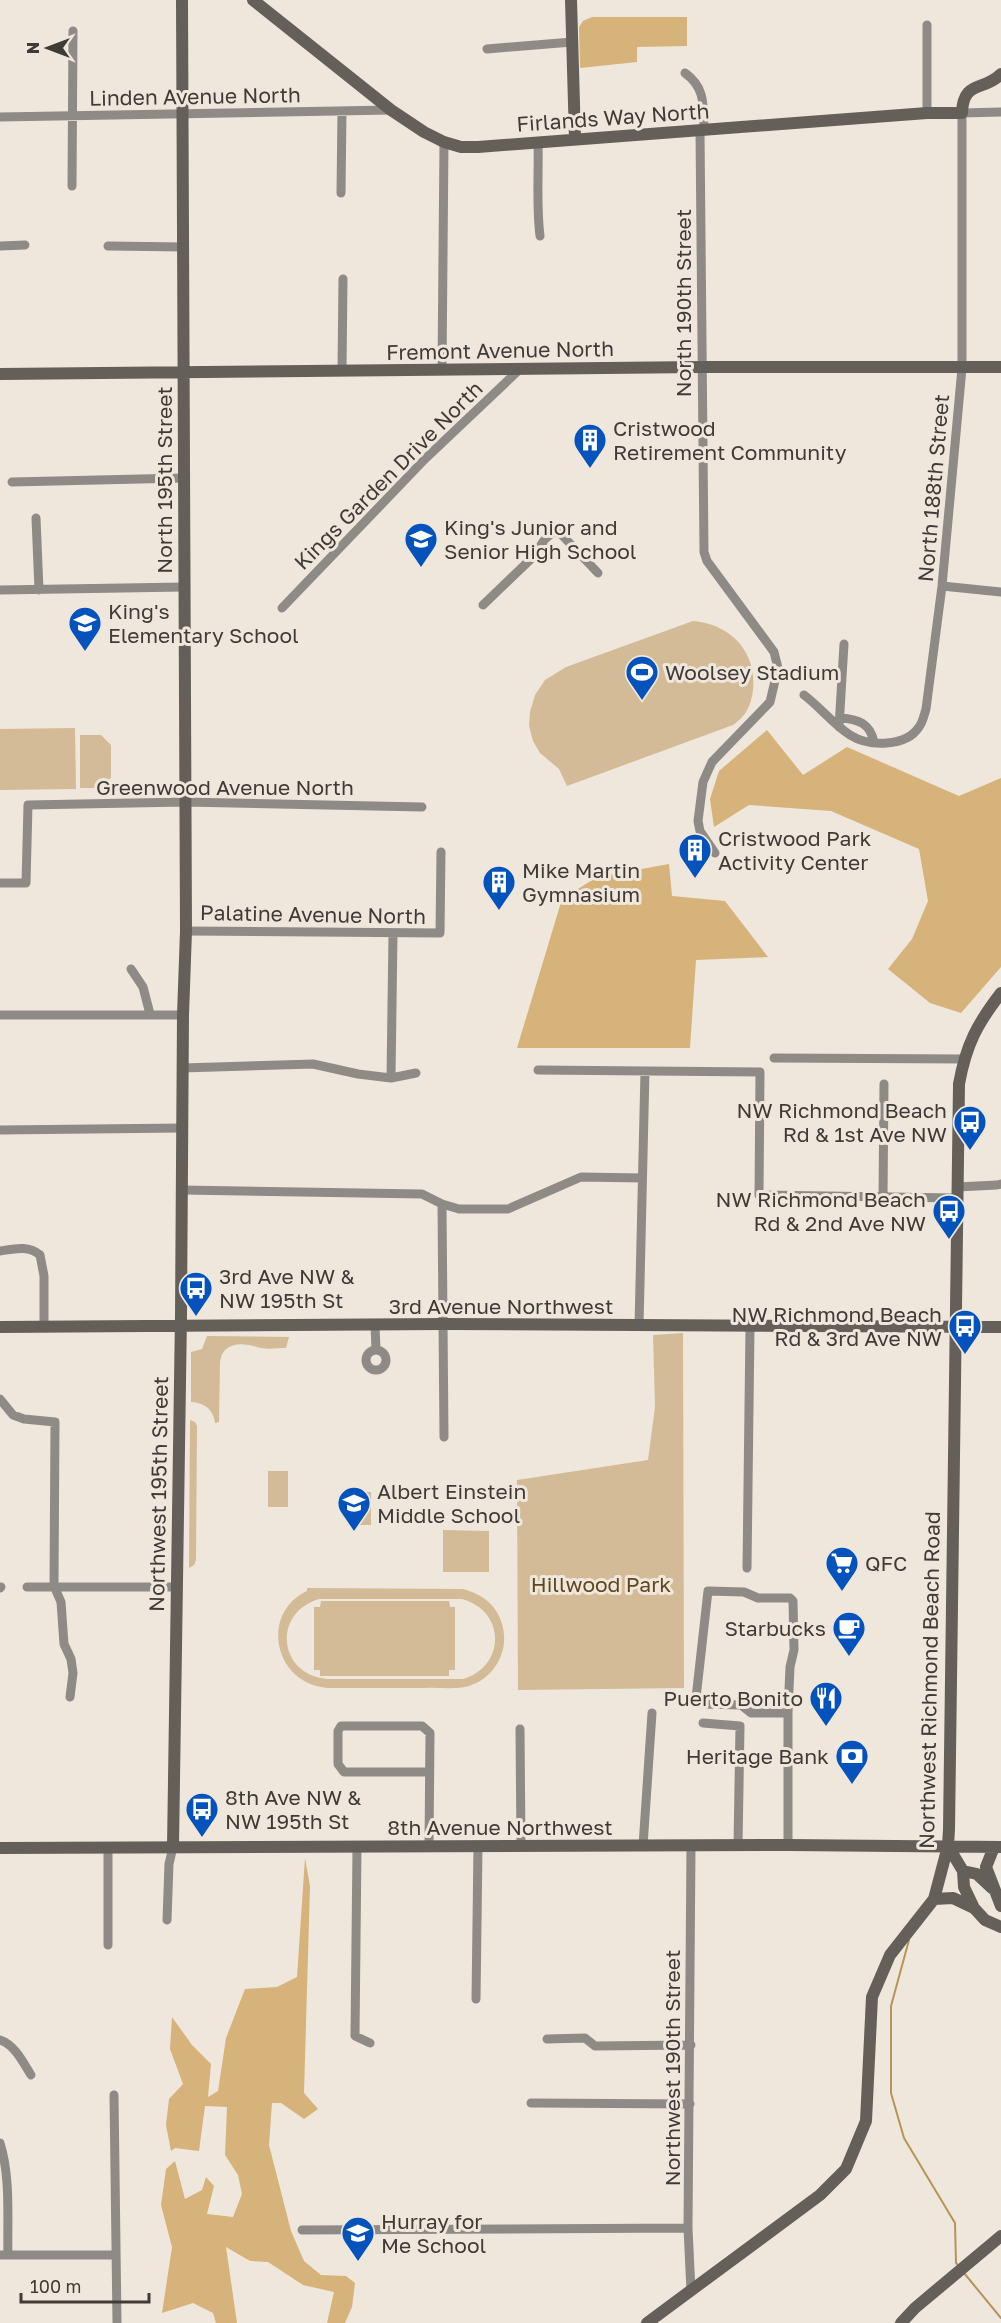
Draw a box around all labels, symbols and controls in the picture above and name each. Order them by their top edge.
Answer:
north arrow [18,18,78,78]
text: N [23,42,43,54]
street label: Linden Avenue North [89,81,301,111]
street label: Firlands Way North [516,97,710,137]
street label: North 190th Street [670,209,696,397]
street label: Fremont Avenue North [386,335,614,365]
street label: Kings Garden Drive North [288,375,488,575]
street label: North 195th Street [151,386,177,574]
street label: North 188th Street [912,393,954,583]
place label: Cristwood Retirement Community [613,415,847,465]
building icon: Cristwood Retirement Community [572,422,608,469]
place label: King's Junior and Senior High School [444,514,637,564]
school or university icon: King's Junior and Senior High School [403,521,439,568]
place label: King's Elementary School [108,598,299,648]
school or university icon: King's Elementary School [67,605,103,652]
sports icon: Woolsey Stadium [624,654,660,701]
place label: Woolsey Stadium [665,659,839,685]
street label: Greenwood Avenue North [96,774,354,800]
place label: Cristwood Park Activity Center [718,825,872,875]
building icon: Cristwood Park Activity Center [677,832,713,879]
place label: Mike Martin Gymnasium [522,857,640,907]
building icon: Mike Martin Gymnasium [481,864,517,911]
street label: Palatine Avenue North [200,899,426,929]
place label: NW Richmond Beach Rd & 1st Ave NW [737,1097,947,1147]
bus stop icon: NW Richmond Beach Rd & 1st Ave NW [952,1104,988,1151]
place label: NW Richmond Beach Rd & 2nd Ave NW [716,1186,926,1236]
bus stop icon: NW Richmond Beach Rd & 2nd Ave NW [931,1193,967,1240]
place label: 3rd Ave NW & NW 195th St [219,1263,354,1313]
bus stop icon: 3rd Ave NW & NW 195th St [178,1270,214,1317]
street label: 3rd Avenue Northwest [389,1293,613,1319]
place label: NW Richmond Beach Rd & 3rd Ave NW [732,1301,942,1351]
bus stop icon: NW Richmond Beach Rd & 3rd Ave NW [947,1308,983,1355]
street label: Northwest 195th Street [143,1376,173,1612]
place label: Albert Einstein Middle School [377,1478,526,1528]
school or university icon: Albert Einstein Middle School [336,1485,372,1532]
street label: Northwest Richmond Beach Road [913,1511,945,1849]
supermarket icon: QFC [824,1545,860,1592]
place label: QFC [865,1550,907,1576]
park label: Hillwood Park [531,1571,671,1597]
cafe icon: Starbucks [831,1610,867,1657]
place label: Starbucks [724,1615,826,1641]
restaurant icon: Puerto Bonito [808,1680,844,1727]
place label: Puerto Bonito [663,1685,803,1711]
bank icon: Heritage Bank [834,1738,870,1785]
place label: Heritage Bank [686,1743,829,1769]
place label: 8th Ave NW & NW 195th St [225,1784,361,1834]
bus stop icon: 8th Ave NW & NW 195th St [184,1791,220,1838]
street label: 8th Avenue Northwest [387,1814,613,1840]
street label: Northwest 190th Street [659,1950,685,2186]
place label: Hurray for Me School [381,2208,486,2258]
school or university icon: Hurray for Me School [340,2215,376,2262]
scale bar [21,2266,148,2304]
text: 100 m [30,2275,81,2297]

